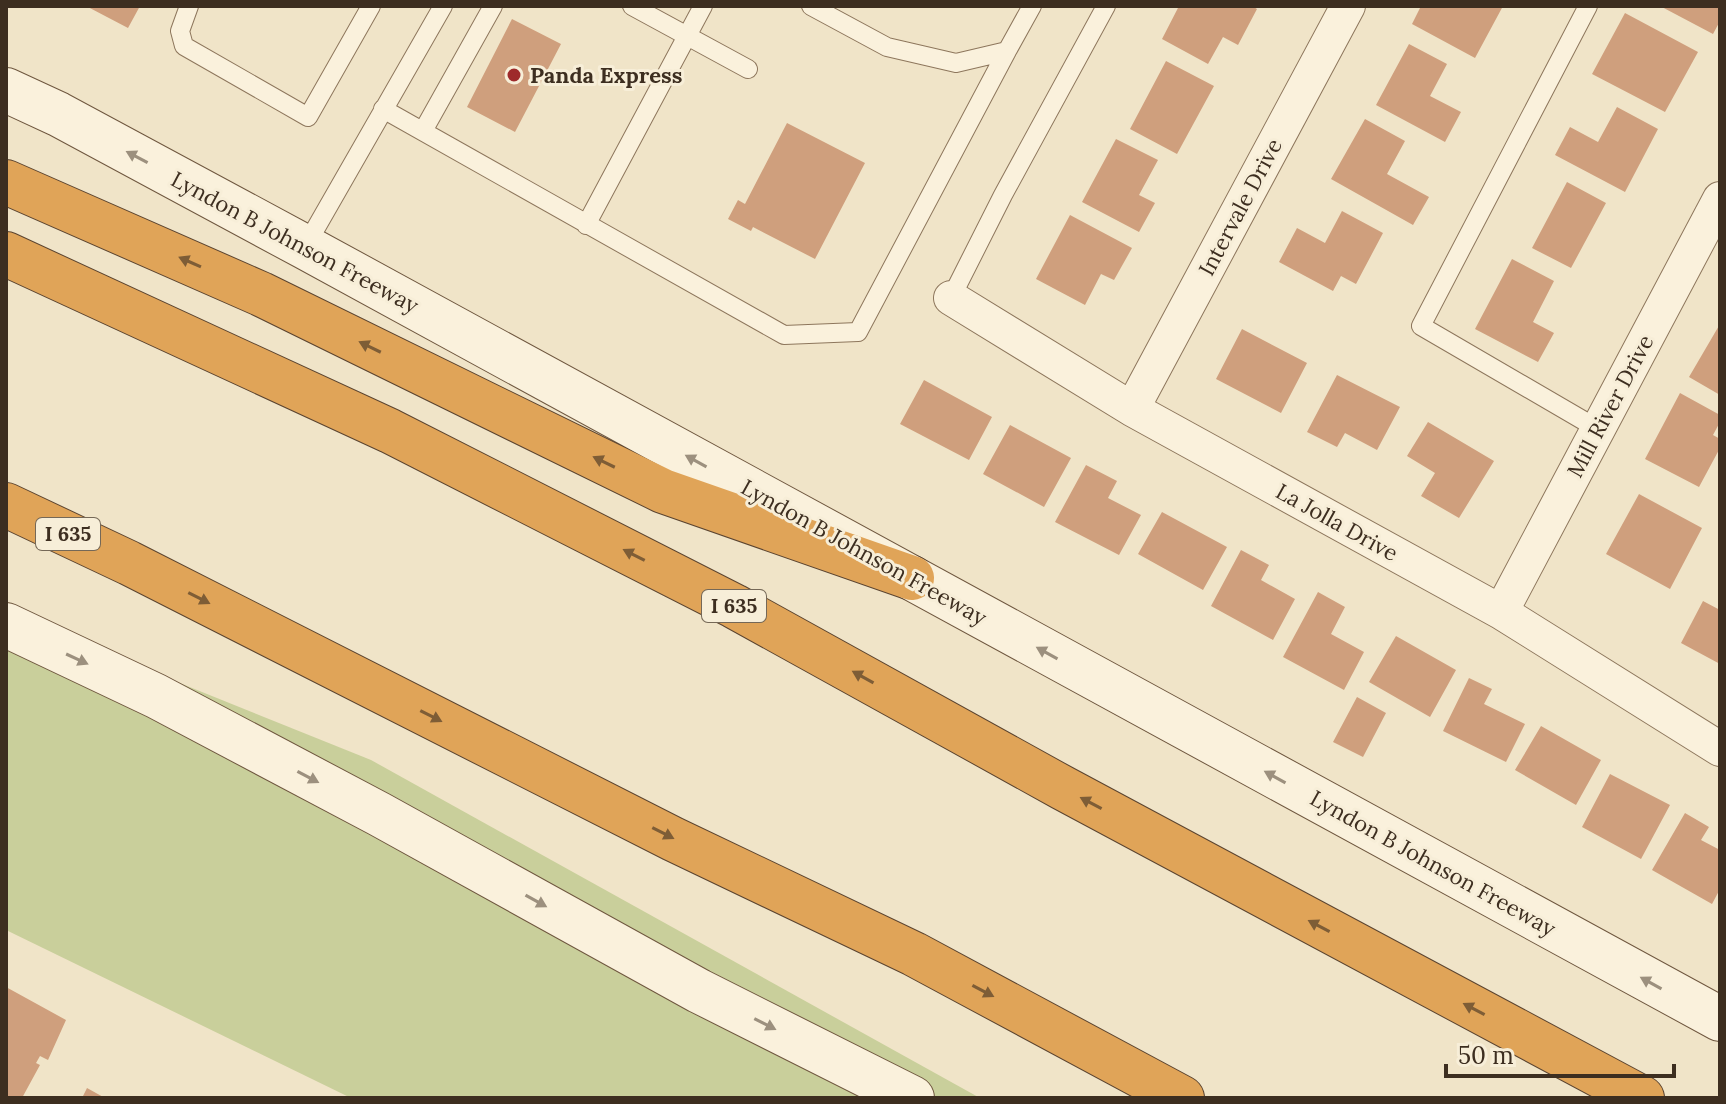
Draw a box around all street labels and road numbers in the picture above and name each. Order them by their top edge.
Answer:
street label: Intervale Drive [1192,134,1288,280]
street label: Lyndon B Johnson Freeway [166,165,424,319]
street label: Mill River Drive [1561,330,1659,482]
street label: Lyndon B Johnson Freeway [736,473,992,631]
street label: La Jolla Drive [1271,477,1403,567]
road number: I 635 [36,518,100,550]
road number: I 635 [702,590,766,622]
street label: Lyndon B Johnson Freeway [1305,784,1561,942]

